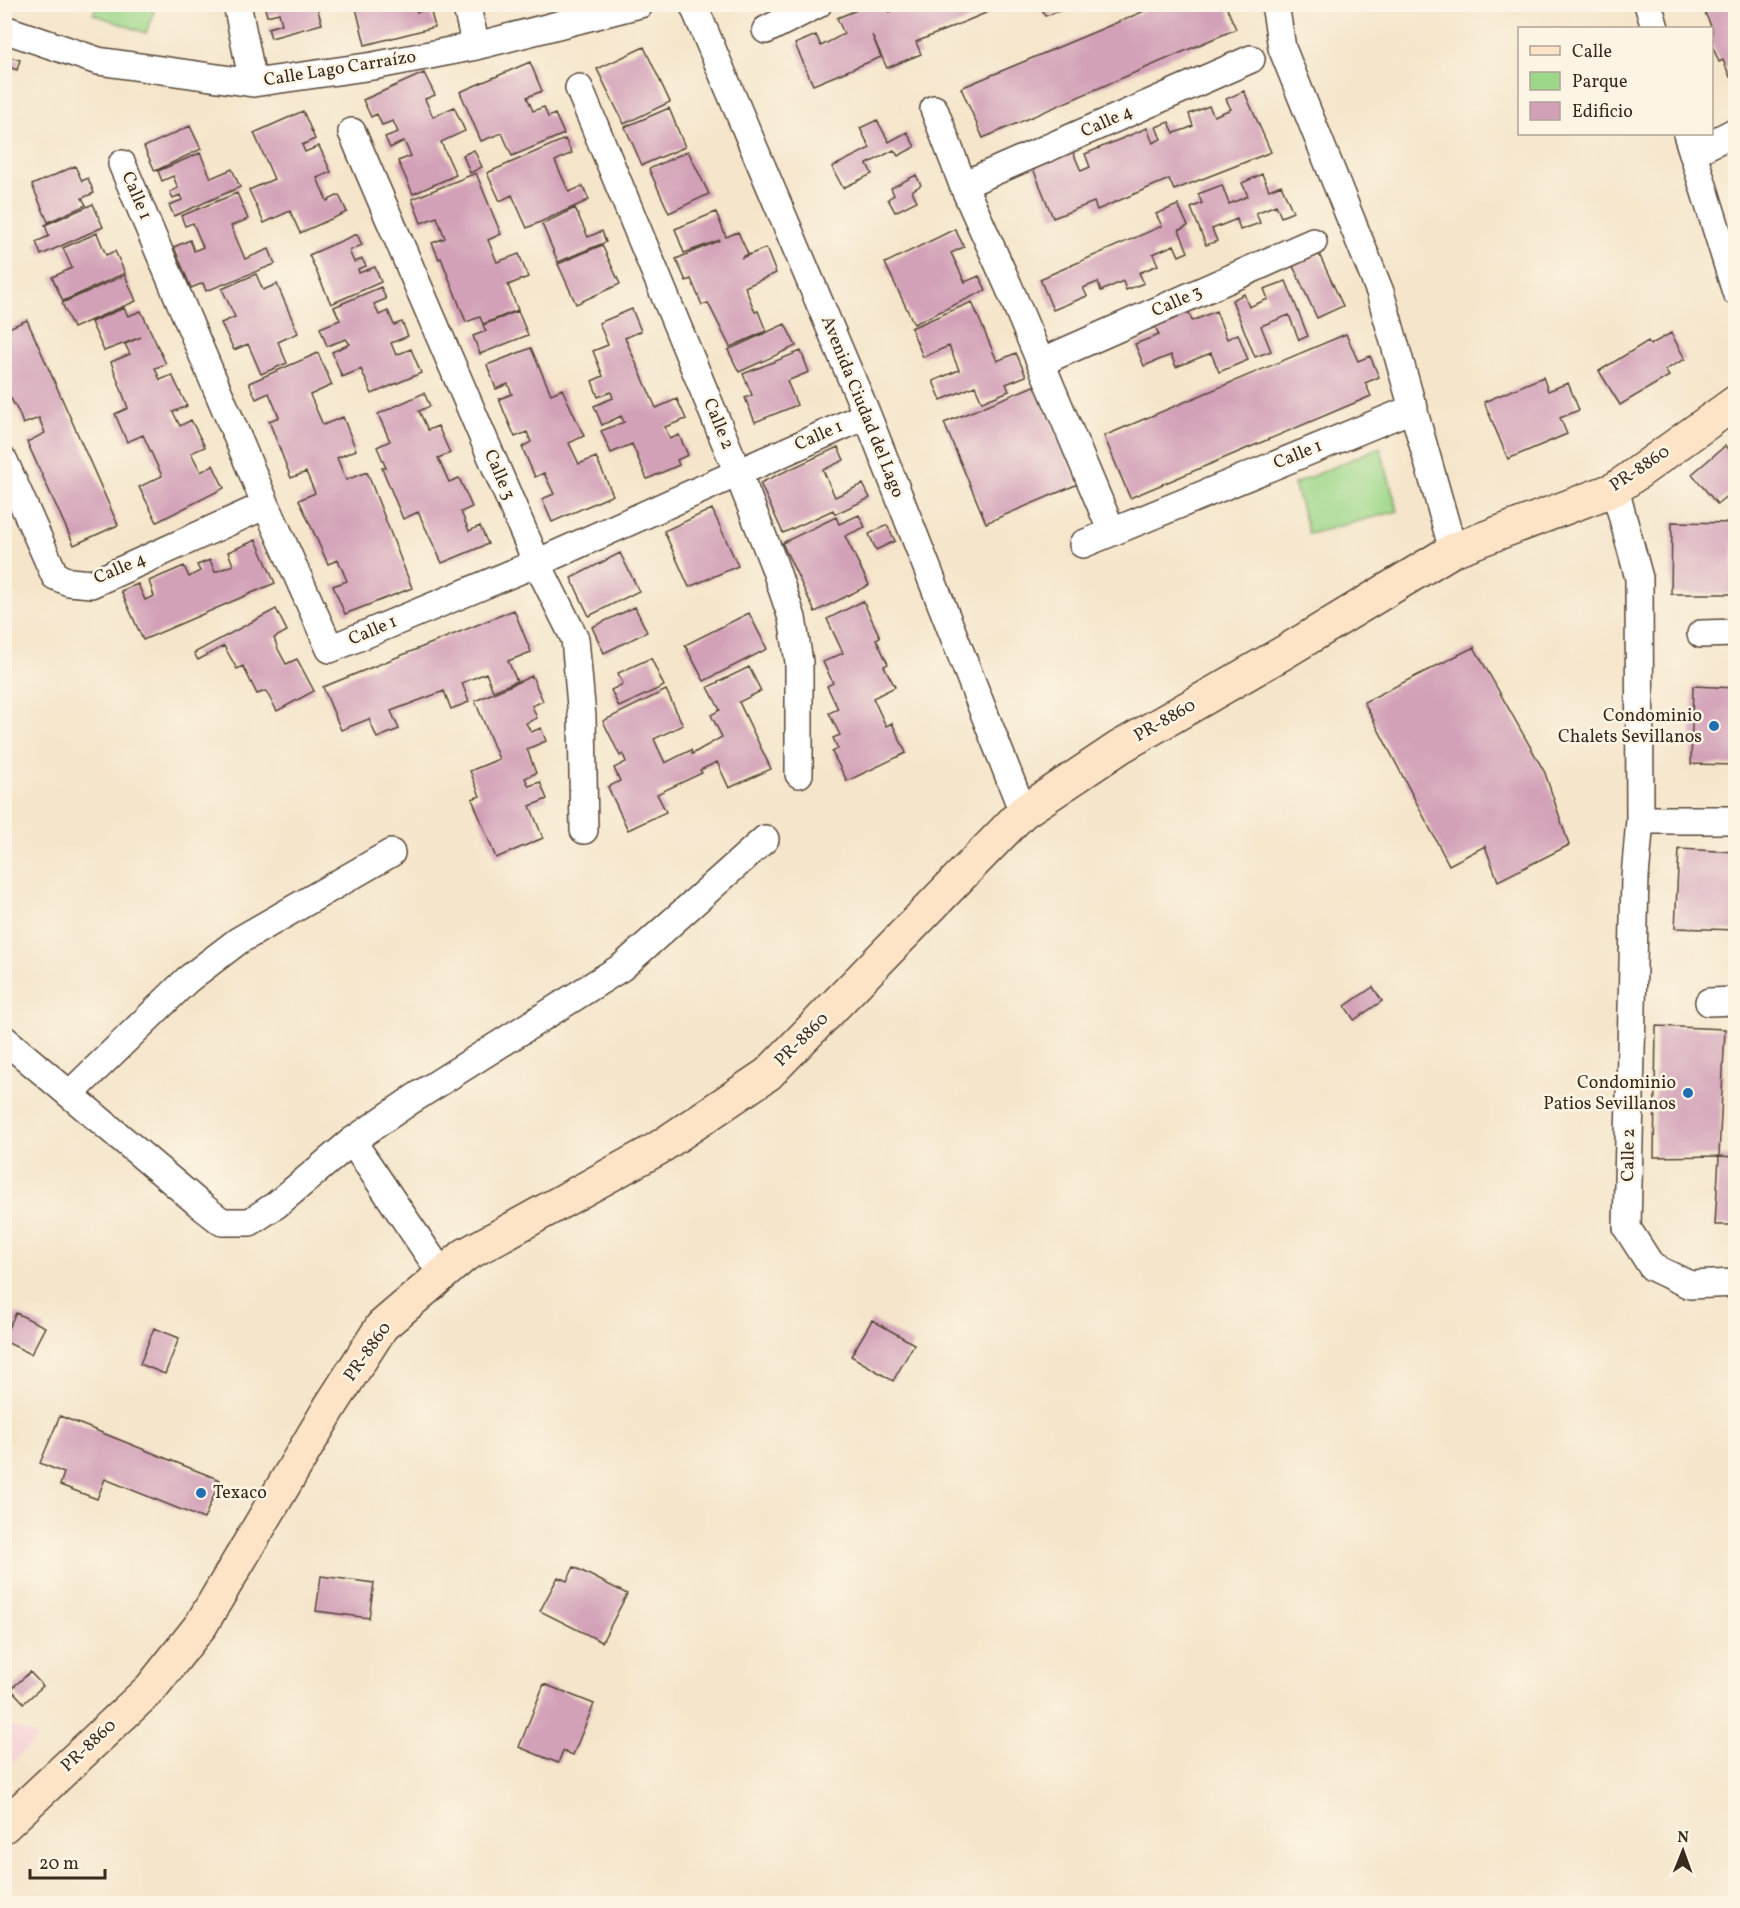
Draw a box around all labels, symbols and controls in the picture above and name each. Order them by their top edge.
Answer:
legend [1518,27,1713,135]
text: Calle [1572,40,1612,65]
street label: Calle Lago Carraízo [262,45,418,93]
text: Parque [1572,70,1627,95]
street label: Calle 4 [1077,100,1137,144]
text: Edificio [1572,100,1633,125]
street label: Calle 1 [115,168,157,224]
street label: Calle 3 [1148,280,1206,324]
street label: Avenida Ciudad del Lago [814,312,910,502]
street label: Calle 2 [696,395,740,453]
street label: Calle 1 [791,414,847,458]
street label: Calle 1 [1270,434,1326,476]
street label: PR-8860 [1605,440,1675,498]
street label: Calle 3 [477,446,521,504]
street label: Calle 4 [90,547,150,591]
street label: Calle 1 [345,610,401,652]
street label: PR-8860 [1129,693,1201,749]
place label: Condominio Chalets Sevillanos [1558,704,1702,750]
marker: Condominio Chalets Sevillanos [1707,719,1721,733]
street label: PR-8860 [769,1007,835,1073]
place label: Condominio Patios Sevillanos [1543,1071,1676,1117]
marker: Condominio Patios Sevillanos [1681,1086,1695,1100]
street label: Calle 2 [1616,1128,1642,1182]
street label: PR-8860 [338,1317,398,1387]
place label: Texaco [213,1481,267,1506]
marker: Texaco [194,1486,208,1500]
street label: PR-8860 [56,1714,122,1778]
north arrow [1653,1821,1713,1881]
text: N [1677,1827,1690,1849]
scale bar [30,1842,105,1880]
text: 20 m [39,1852,79,1877]

